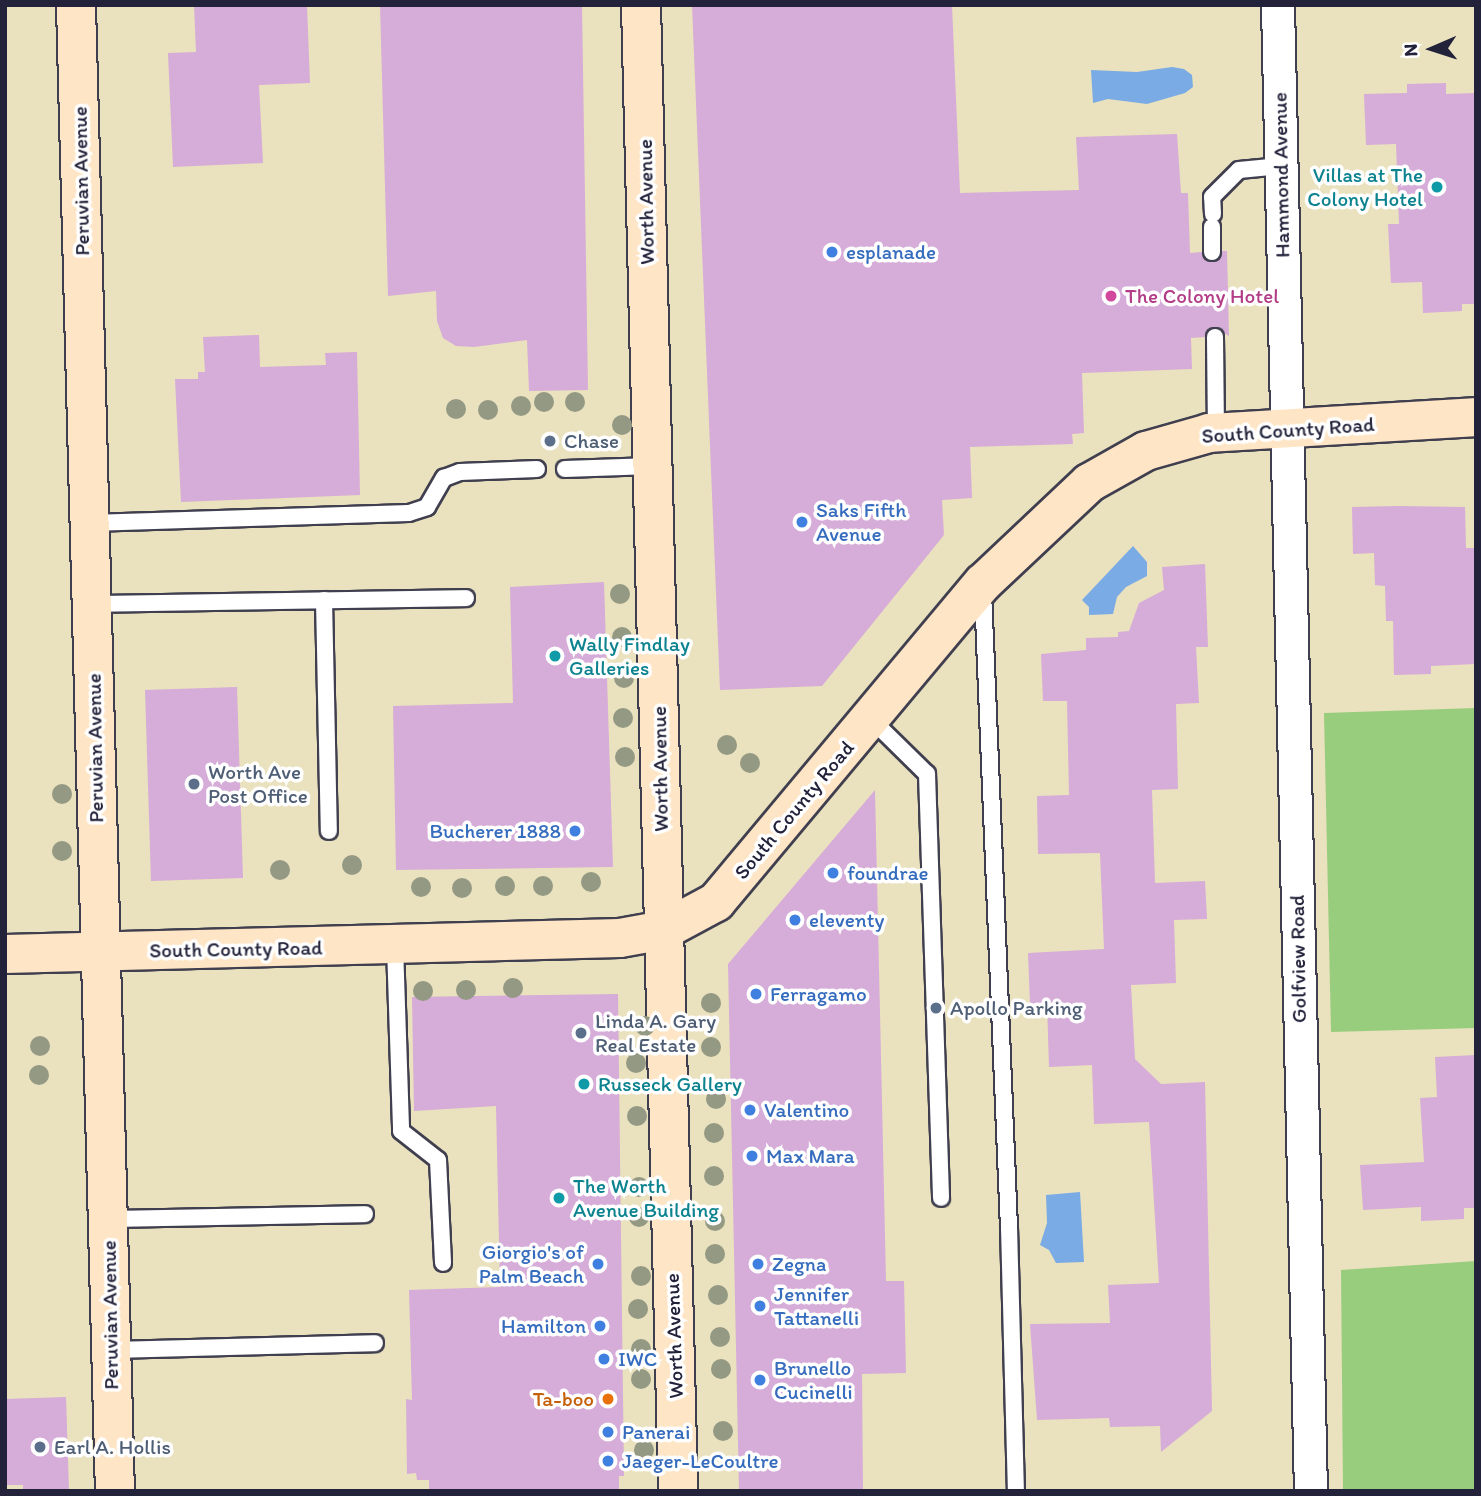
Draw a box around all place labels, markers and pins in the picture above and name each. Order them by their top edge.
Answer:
place label: Villas at The Colony Hotel [1307,162,1423,212]
marker: Villas at The Colony Hotel [1429,179,1445,195]
place label: esplanade [846,239,936,265]
marker: esplanade [824,244,840,260]
place label: The Colony Hotel [1125,283,1279,309]
marker: The Colony Hotel [1103,288,1119,304]
place label: Chase [564,428,619,454]
marker: Chase [542,433,558,449]
place label: Saks Fifth Avenue [816,497,907,547]
marker: Saks Fifth Avenue [794,514,810,530]
place label: Wally Findlay Galleries [569,631,689,681]
marker: Wally Findlay Galleries [547,648,563,664]
place label: Worth Ave Post Office [208,759,308,809]
marker: Worth Ave Post Office [186,776,202,792]
place label: Bucherer 1888 [429,818,561,844]
marker: Bucherer 1888 [567,823,583,839]
place label: foundrae [847,860,929,886]
marker: foundrae [825,865,841,881]
place label: eleventy [809,907,884,933]
marker: eleventy [787,912,803,928]
place label: Ferragamo [770,981,867,1007]
marker: Ferragamo [748,986,764,1002]
place label: Apollo Parking [950,995,1082,1021]
marker: Apollo Parking [928,1000,944,1016]
place label: Linda A. Gary Real Estate [595,1008,716,1058]
marker: Linda A. Gary Real Estate [573,1025,589,1041]
place label: Russeck Gallery [598,1071,742,1097]
marker: Russeck Gallery [576,1076,592,1092]
place label: Valentino [764,1097,849,1123]
marker: Valentino [742,1102,758,1118]
place label: Max Mara [766,1143,855,1169]
marker: Max Mara [744,1148,760,1164]
place label: The Worth Avenue Building [573,1173,719,1223]
marker: The Worth Avenue Building [551,1190,567,1206]
place label: Giorgio's of Palm Beach [480,1239,584,1289]
place label: Zegna [772,1251,826,1277]
marker: Giorgio's of Palm Beach [590,1256,606,1272]
marker: Zegna [750,1256,766,1272]
place label: Jennifer Tattanelli [774,1281,859,1331]
marker: Jennifer Tattanelli [752,1298,768,1314]
place label: Hamilton [501,1313,586,1339]
marker: Hamilton [592,1318,608,1334]
place label: IWC [618,1346,657,1372]
marker: IWC [596,1351,612,1367]
place label: Brunello Cucinelli [774,1355,853,1405]
marker: Brunello Cucinelli [752,1372,768,1388]
place label: Ta-boo [533,1386,594,1412]
marker: Ta-boo [600,1391,616,1407]
place label: Panerai [622,1419,690,1445]
marker: Panerai [600,1424,616,1440]
place label: Earl A. Hollis [54,1434,171,1460]
marker: Earl A. Hollis [32,1439,48,1455]
place label: Jaeger-LeCoultre [622,1448,779,1474]
marker: Jaeger-LeCoultre [600,1453,616,1469]

